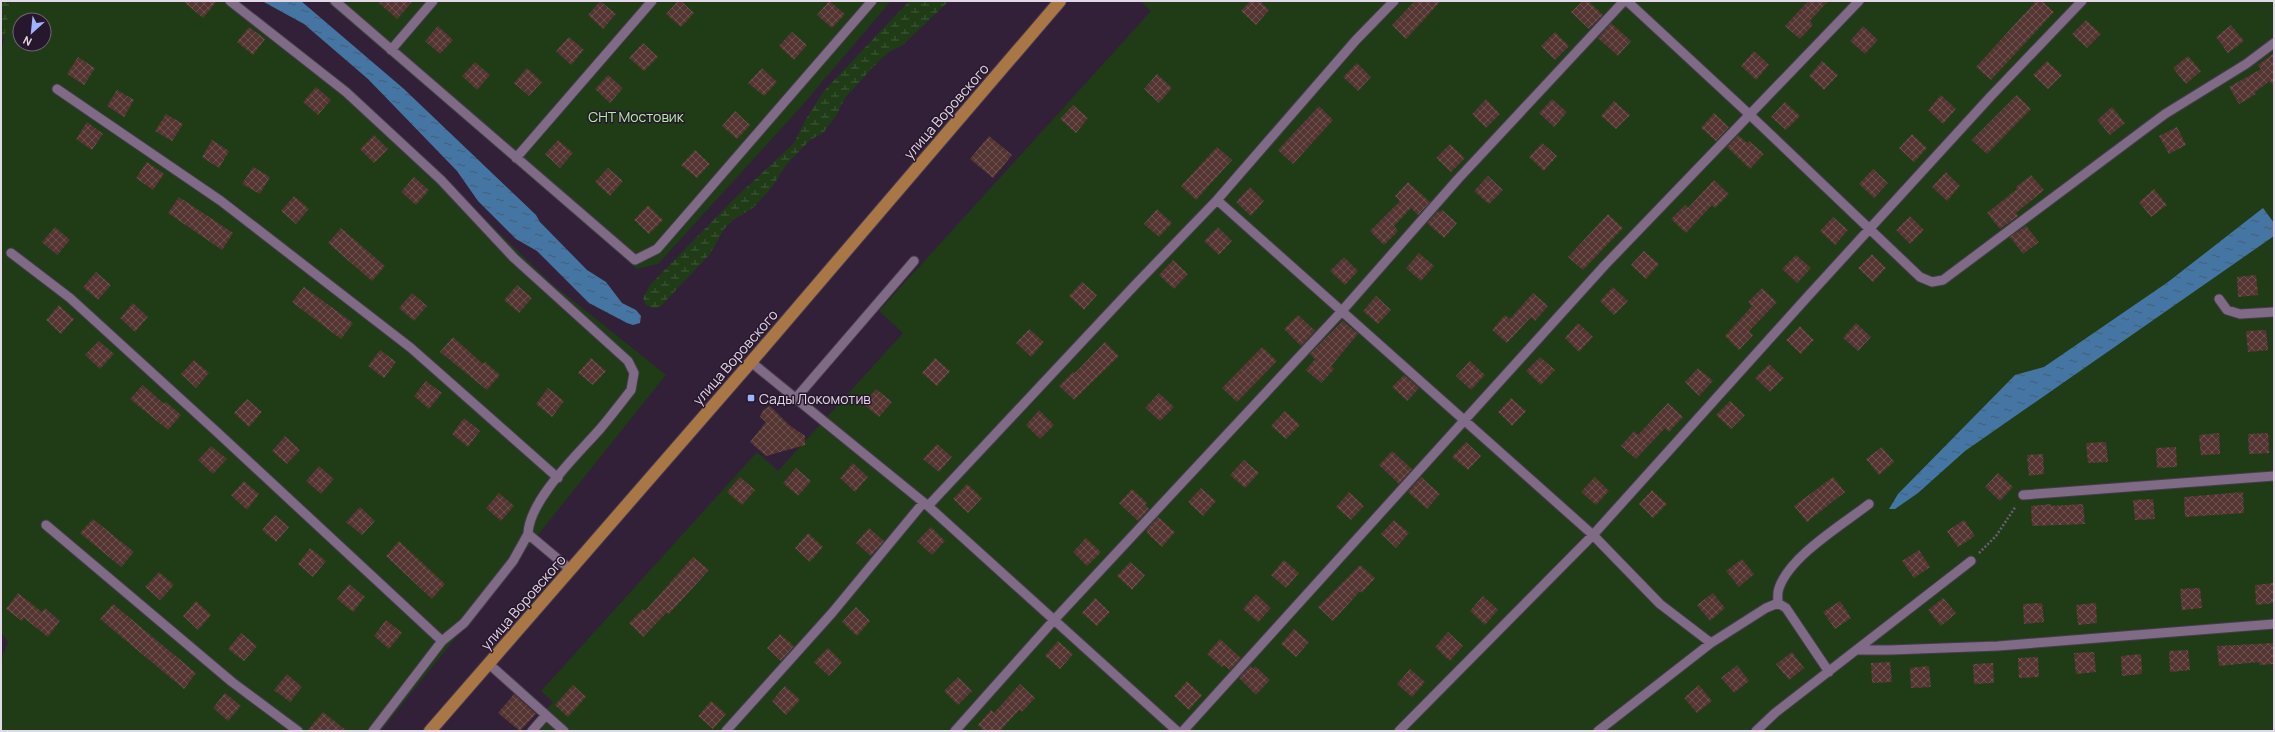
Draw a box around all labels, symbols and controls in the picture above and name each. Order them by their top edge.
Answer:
north arrow [12,12,52,52]
text: N [20,33,34,50]
street label: улица Воровского [899,59,993,163]
park label: СНТ Мостовик [588,107,685,126]
street label: улица Воровского [688,305,782,409]
place label: Сады Локомотив [759,389,871,408]
marker: Сады Локомотив [746,393,756,403]
street label: улица Воровского [476,550,570,654]

